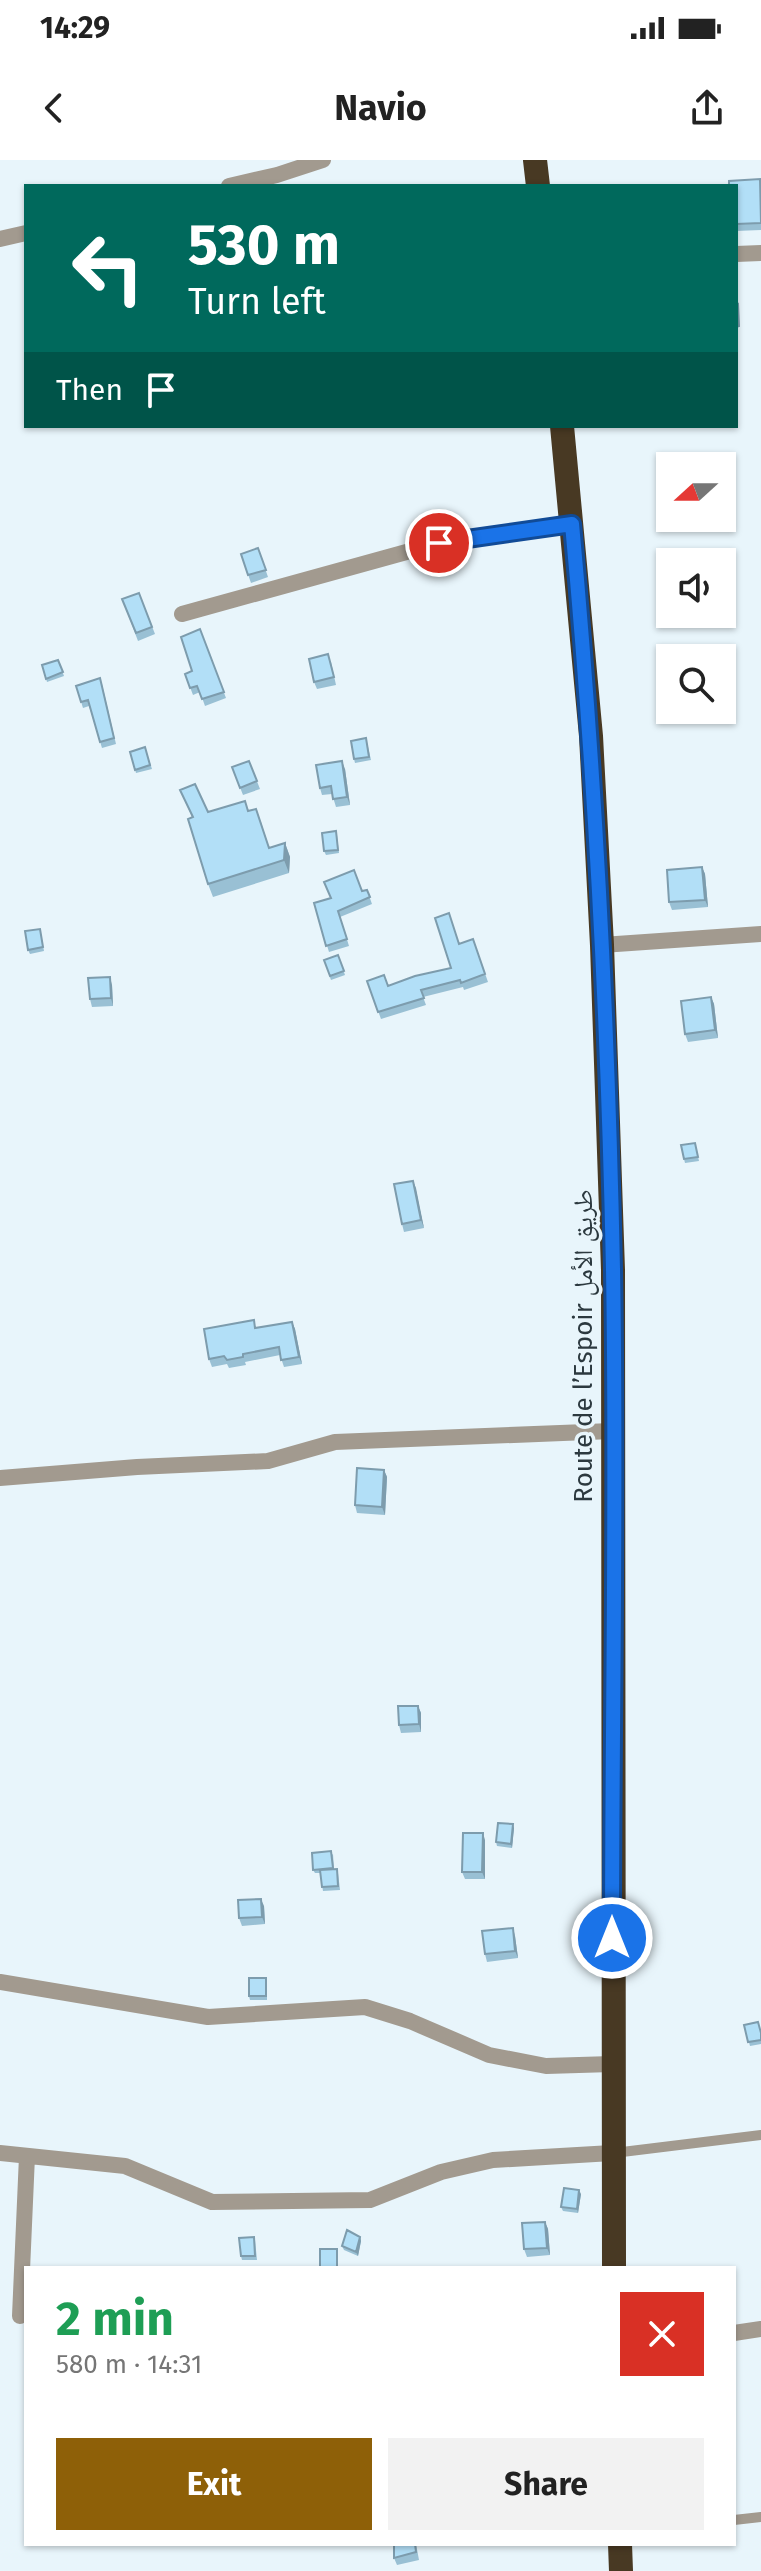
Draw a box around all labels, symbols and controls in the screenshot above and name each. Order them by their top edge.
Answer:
text: 14:29 [40,10,110,46]
icon: back [32,86,76,130]
text: Navio [334,86,427,130]
icon: share [685,86,729,130]
text: 530 m [188,212,340,279]
icon: left [56,216,160,320]
text: Turn left [188,280,326,324]
icon: arrive [139,368,183,412]
text: Then [56,372,123,408]
north arrow [656,452,736,532]
map controls [656,452,736,724]
pin [405,509,473,577]
icon: arrive [417,521,461,565]
button: sound [656,548,736,628]
button: search [656,644,736,724]
street label: Route de l’Espoir طريق الأمل [568,1189,599,1503]
position arrow [570,1896,654,1980]
text: 2 min [56,2290,174,2348]
button: close [620,2292,704,2376]
text: 580 m · 14:31 [56,2349,202,2380]
button: Exit [56,2438,372,2530]
button: Share [388,2438,704,2530]

